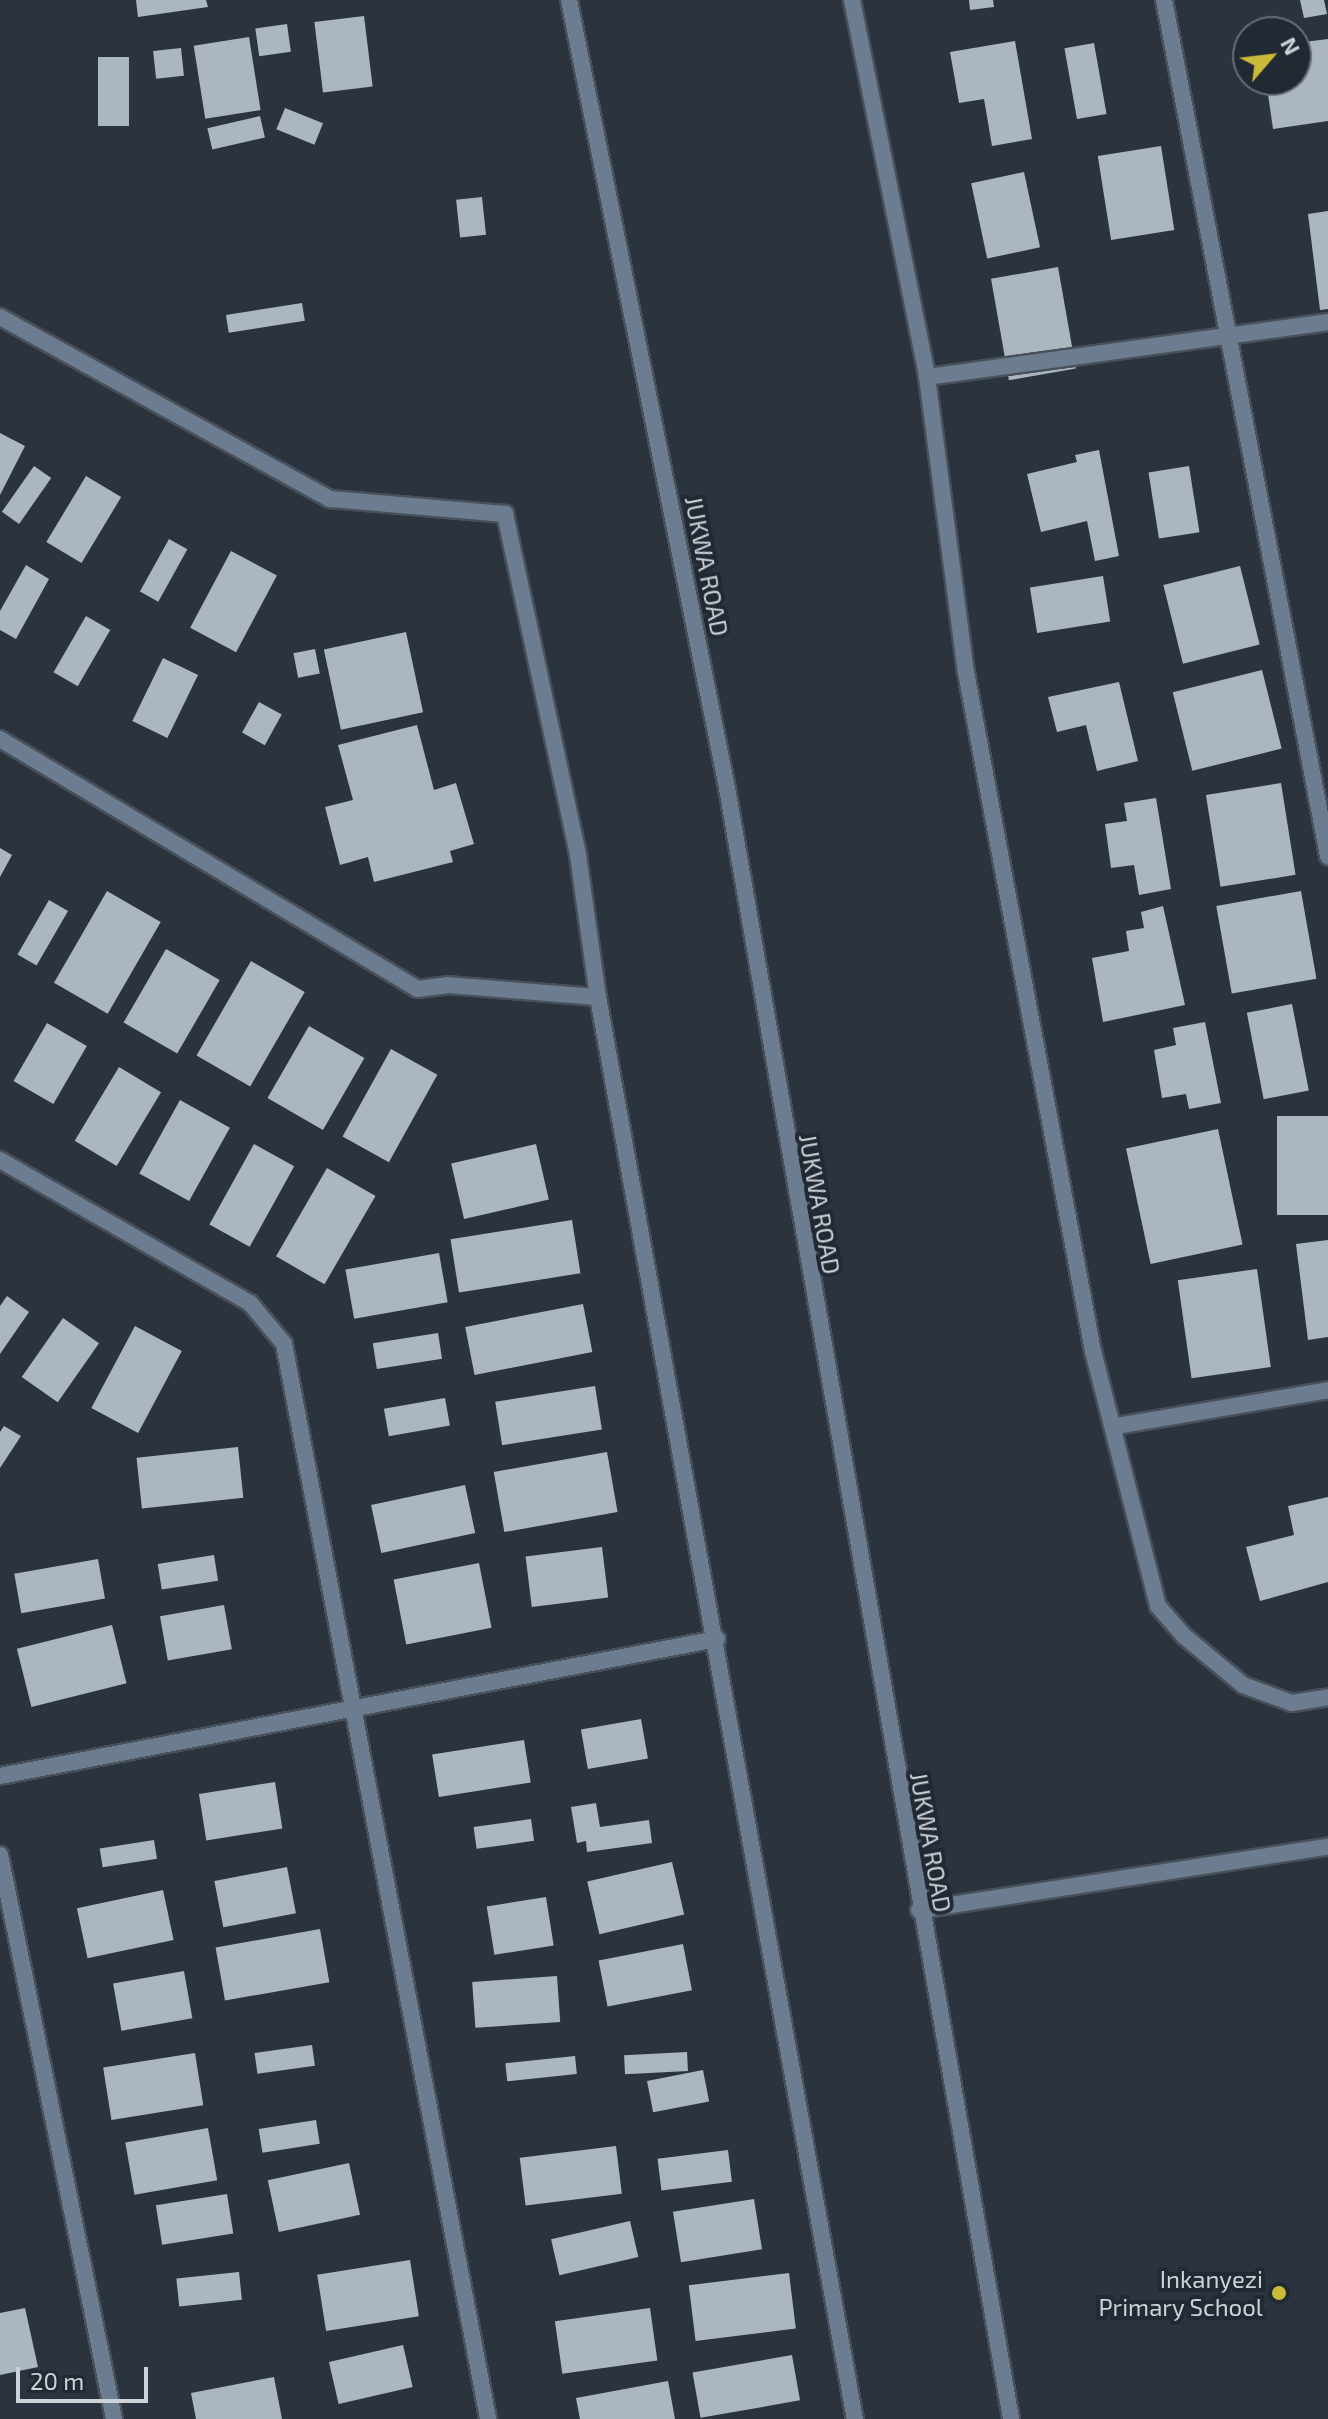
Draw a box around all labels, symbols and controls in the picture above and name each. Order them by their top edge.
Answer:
north arrow [1232,16,1312,96]
text: N [1276,33,1307,59]
street label: JUKWA ROAD [679,493,735,639]
street label: JUKWA ROAD [793,1131,847,1277]
street label: JUKWA ROAD [904,1769,958,1915]
place label: Inkanyezi Primary School [1098,2265,1263,2321]
marker: Inkanyezi Primary School [1270,2284,1288,2302]
scale bar [20,2351,152,2401]
text: 20 m [30,2366,84,2395]

